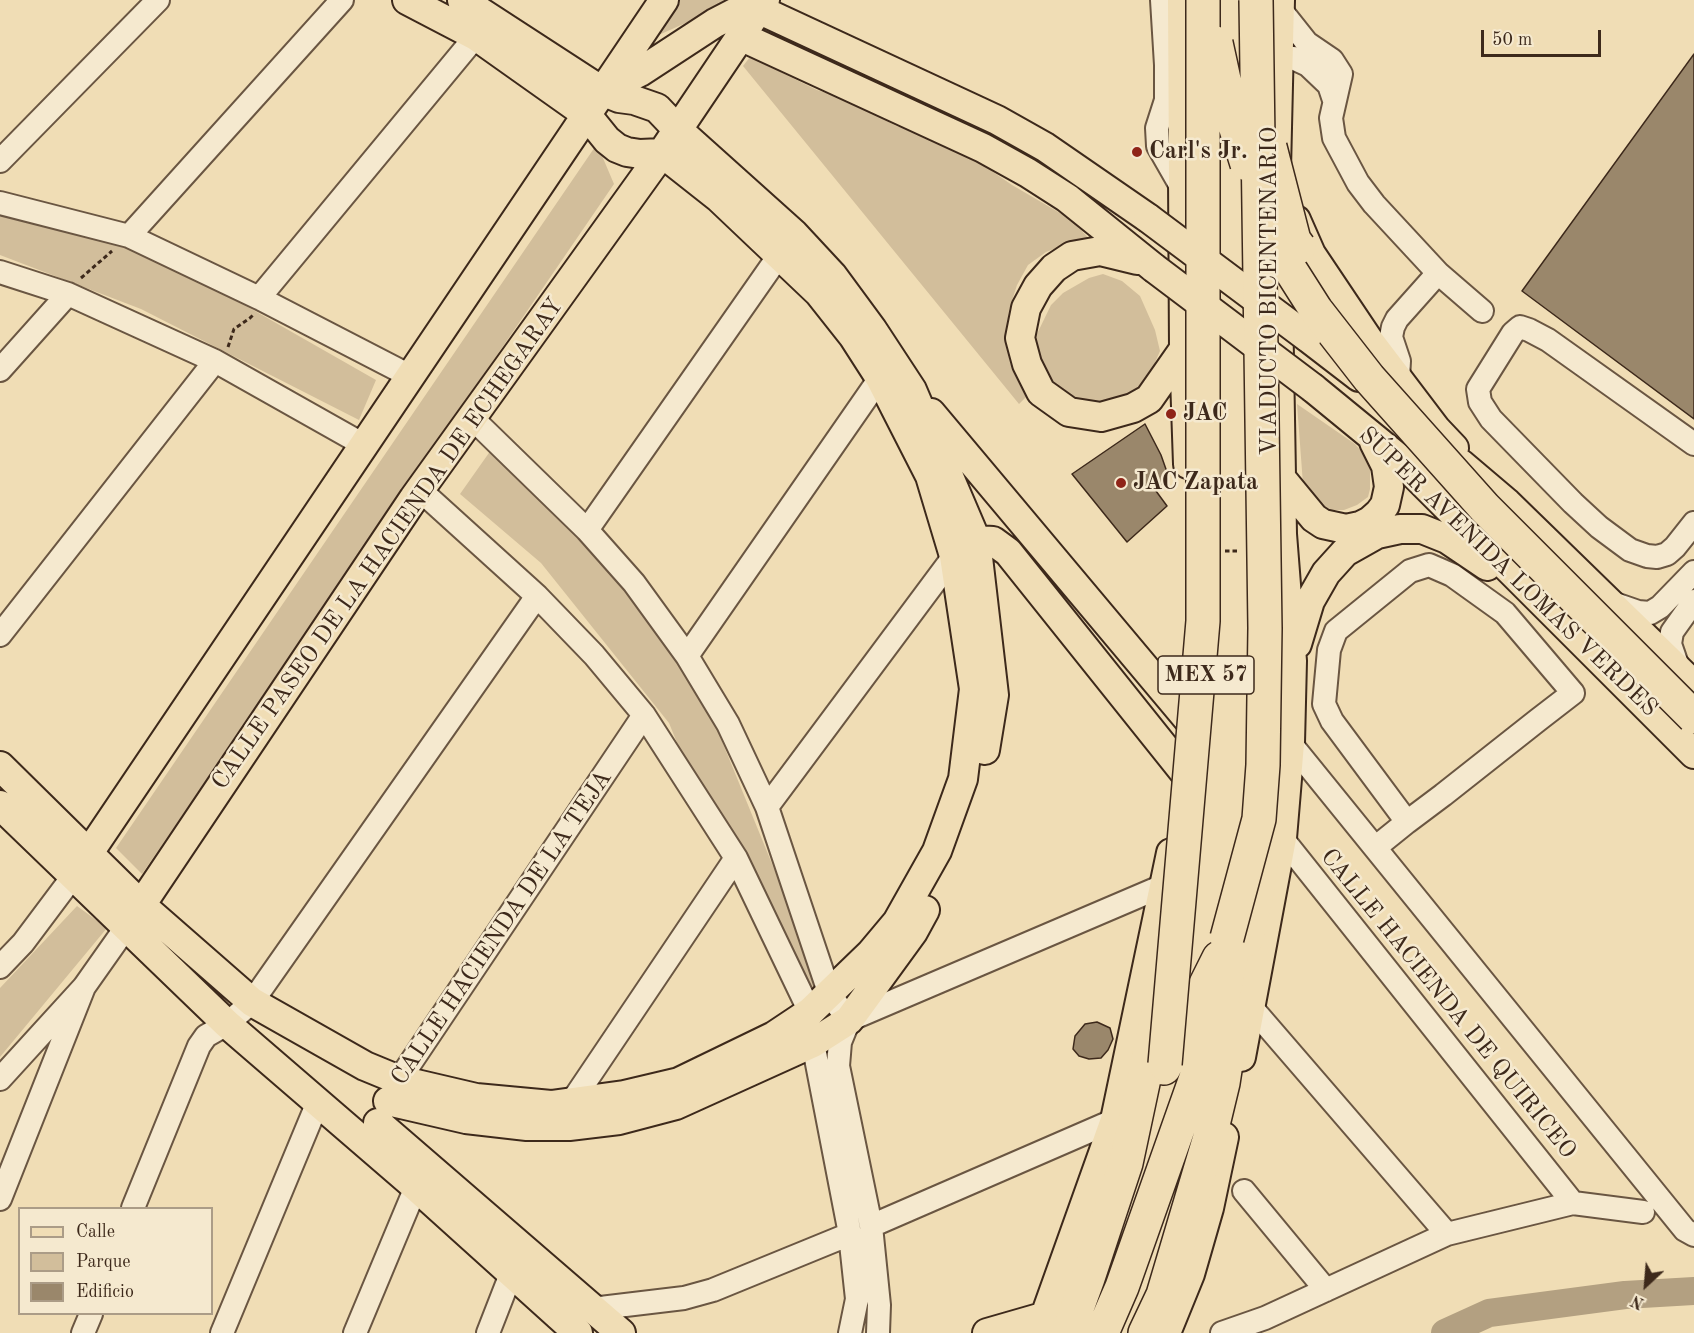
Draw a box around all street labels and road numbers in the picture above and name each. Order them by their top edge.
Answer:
street label: VIADUCTO BICENTENARIO [1256,126,1284,456]
street label: CALLE PASEO DE LA HACIENDA DE ECHEGARAY [206,293,570,795]
street label: SÚPER AVENIDA LOMAS VERDES [1352,421,1664,723]
road number: MEX 57 [1158,656,1254,694]
street label: CALLE HACIENDA DE LA TEJA [385,765,619,1091]
street label: CALLE HACIENDA DE QUIRICEO [1314,843,1582,1165]

